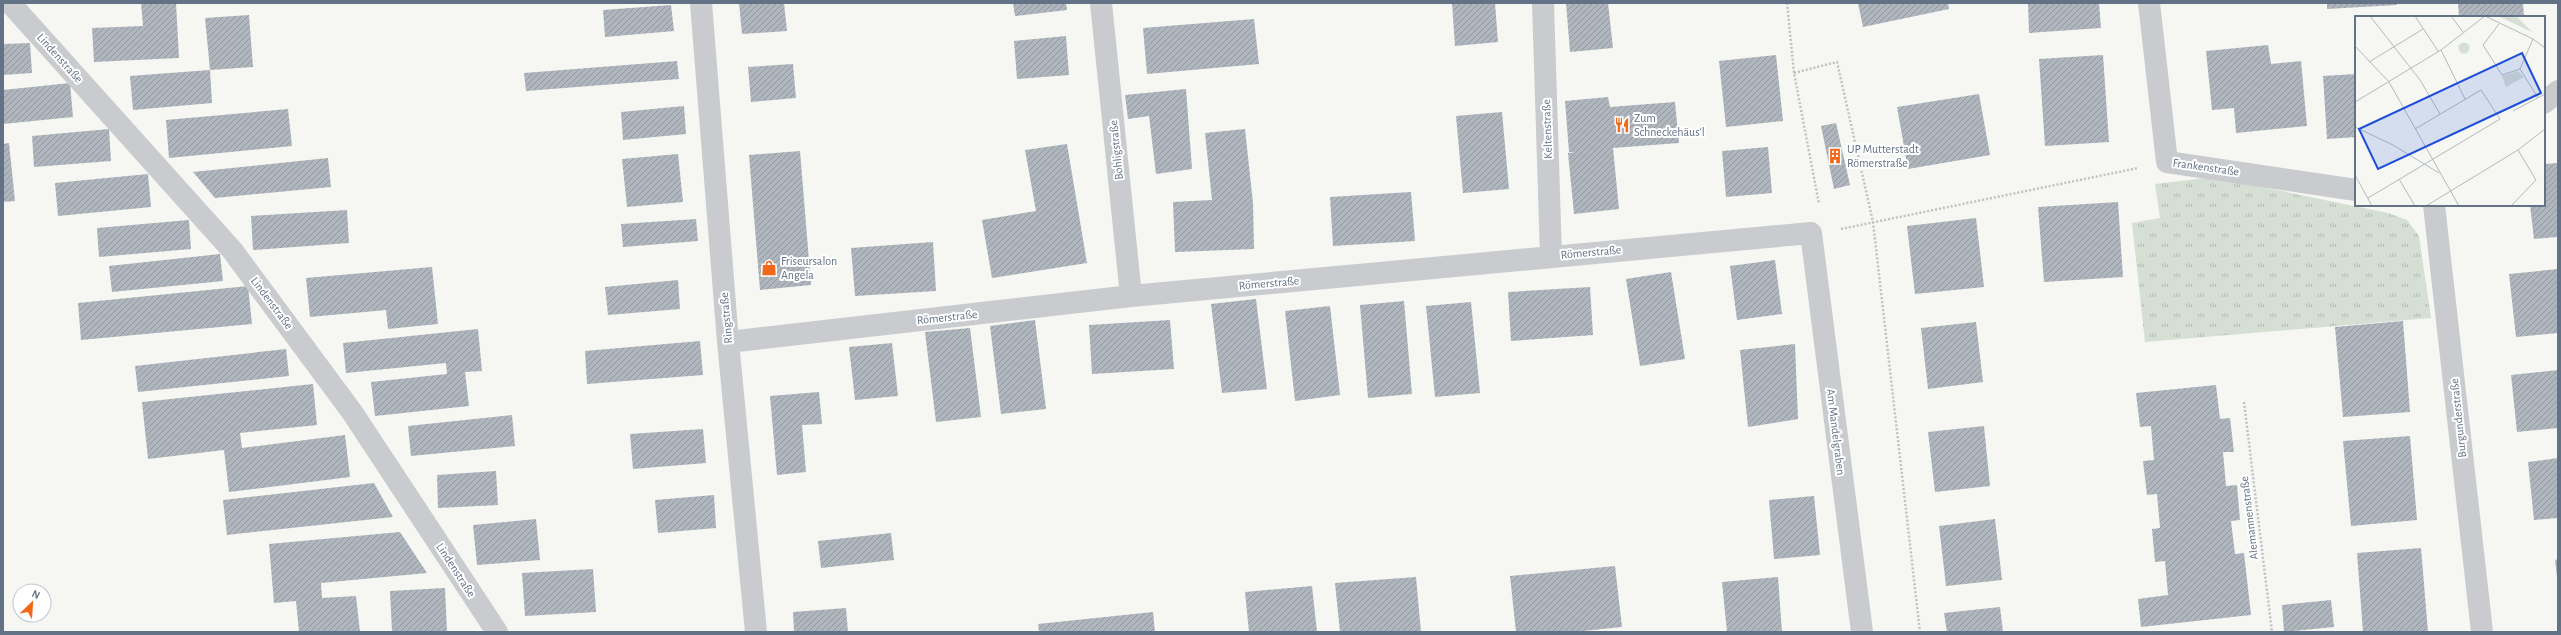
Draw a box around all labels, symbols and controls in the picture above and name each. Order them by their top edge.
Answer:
inset map [2355,16,2545,206]
street label: Lindenstraße [35,31,85,85]
street label: Keltenstraße [1540,99,1554,159]
place label: Zum Schneckehäus'l [1634,112,1705,138]
restaurant icon: Zum Schneckehäus'l [1613,116,1631,134]
street label: Bohligstraße [1107,120,1125,180]
place label: UP Mutterstadt Römerstraße [1847,143,1919,169]
building icon: UP Mutterstadt Römerstraße [1826,147,1844,165]
street label: Frankenstraße [2172,156,2240,178]
street label: Römerstraße [1560,243,1622,261]
place label: Friseursalon Angela [781,255,837,281]
shop icon: Friseursalon Angela [760,259,778,277]
street label: Römerstraße [1238,274,1300,292]
street label: Lindenstraße [249,275,295,331]
street label: Ringstraße [718,292,734,344]
street label: Römerstraße [916,308,978,326]
street label: Burgunderstraße [2448,378,2468,458]
street label: Am Mandelgraben [1825,388,1847,476]
street label: Alemannenstraße [2238,475,2260,561]
street label: Lindenstraße [434,541,478,599]
north arrow [12,583,52,623]
text: N [30,588,42,601]

